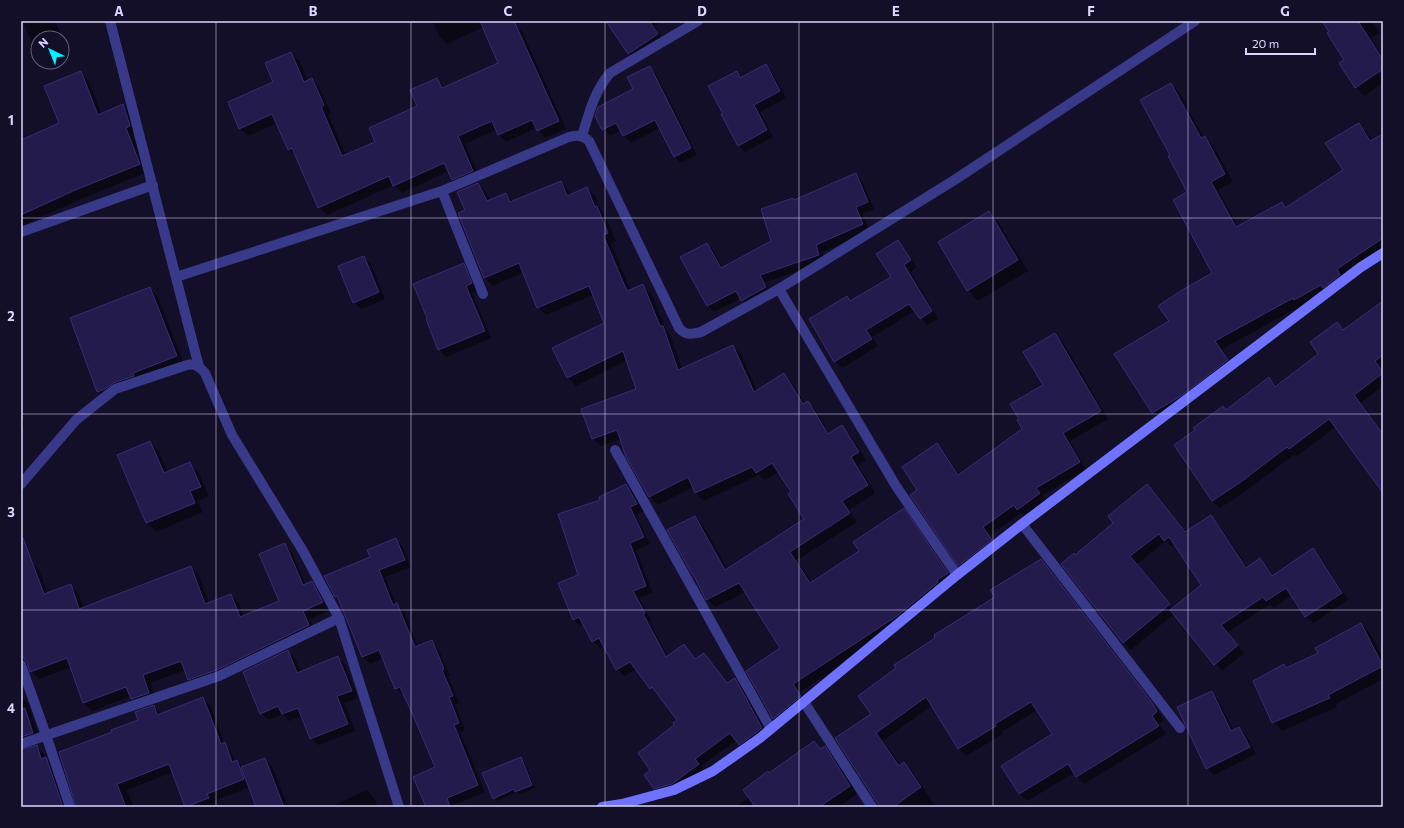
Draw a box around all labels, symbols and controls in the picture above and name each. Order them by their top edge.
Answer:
text: A [114,3,124,19]
text: B [309,3,318,19]
text: C [504,3,513,19]
text: D [697,3,707,19]
text: E [892,3,900,19]
text: F [1087,3,1095,19]
text: G [1280,3,1290,19]
north arrow [30,30,70,70]
scale bar [1246,30,1315,56]
text: N [35,35,50,50]
text: 20 m [1252,36,1279,50]
text: 1 [8,112,14,128]
text: 2 [7,308,15,324]
text: 3 [7,504,15,520]
text: 4 [7,700,15,716]

